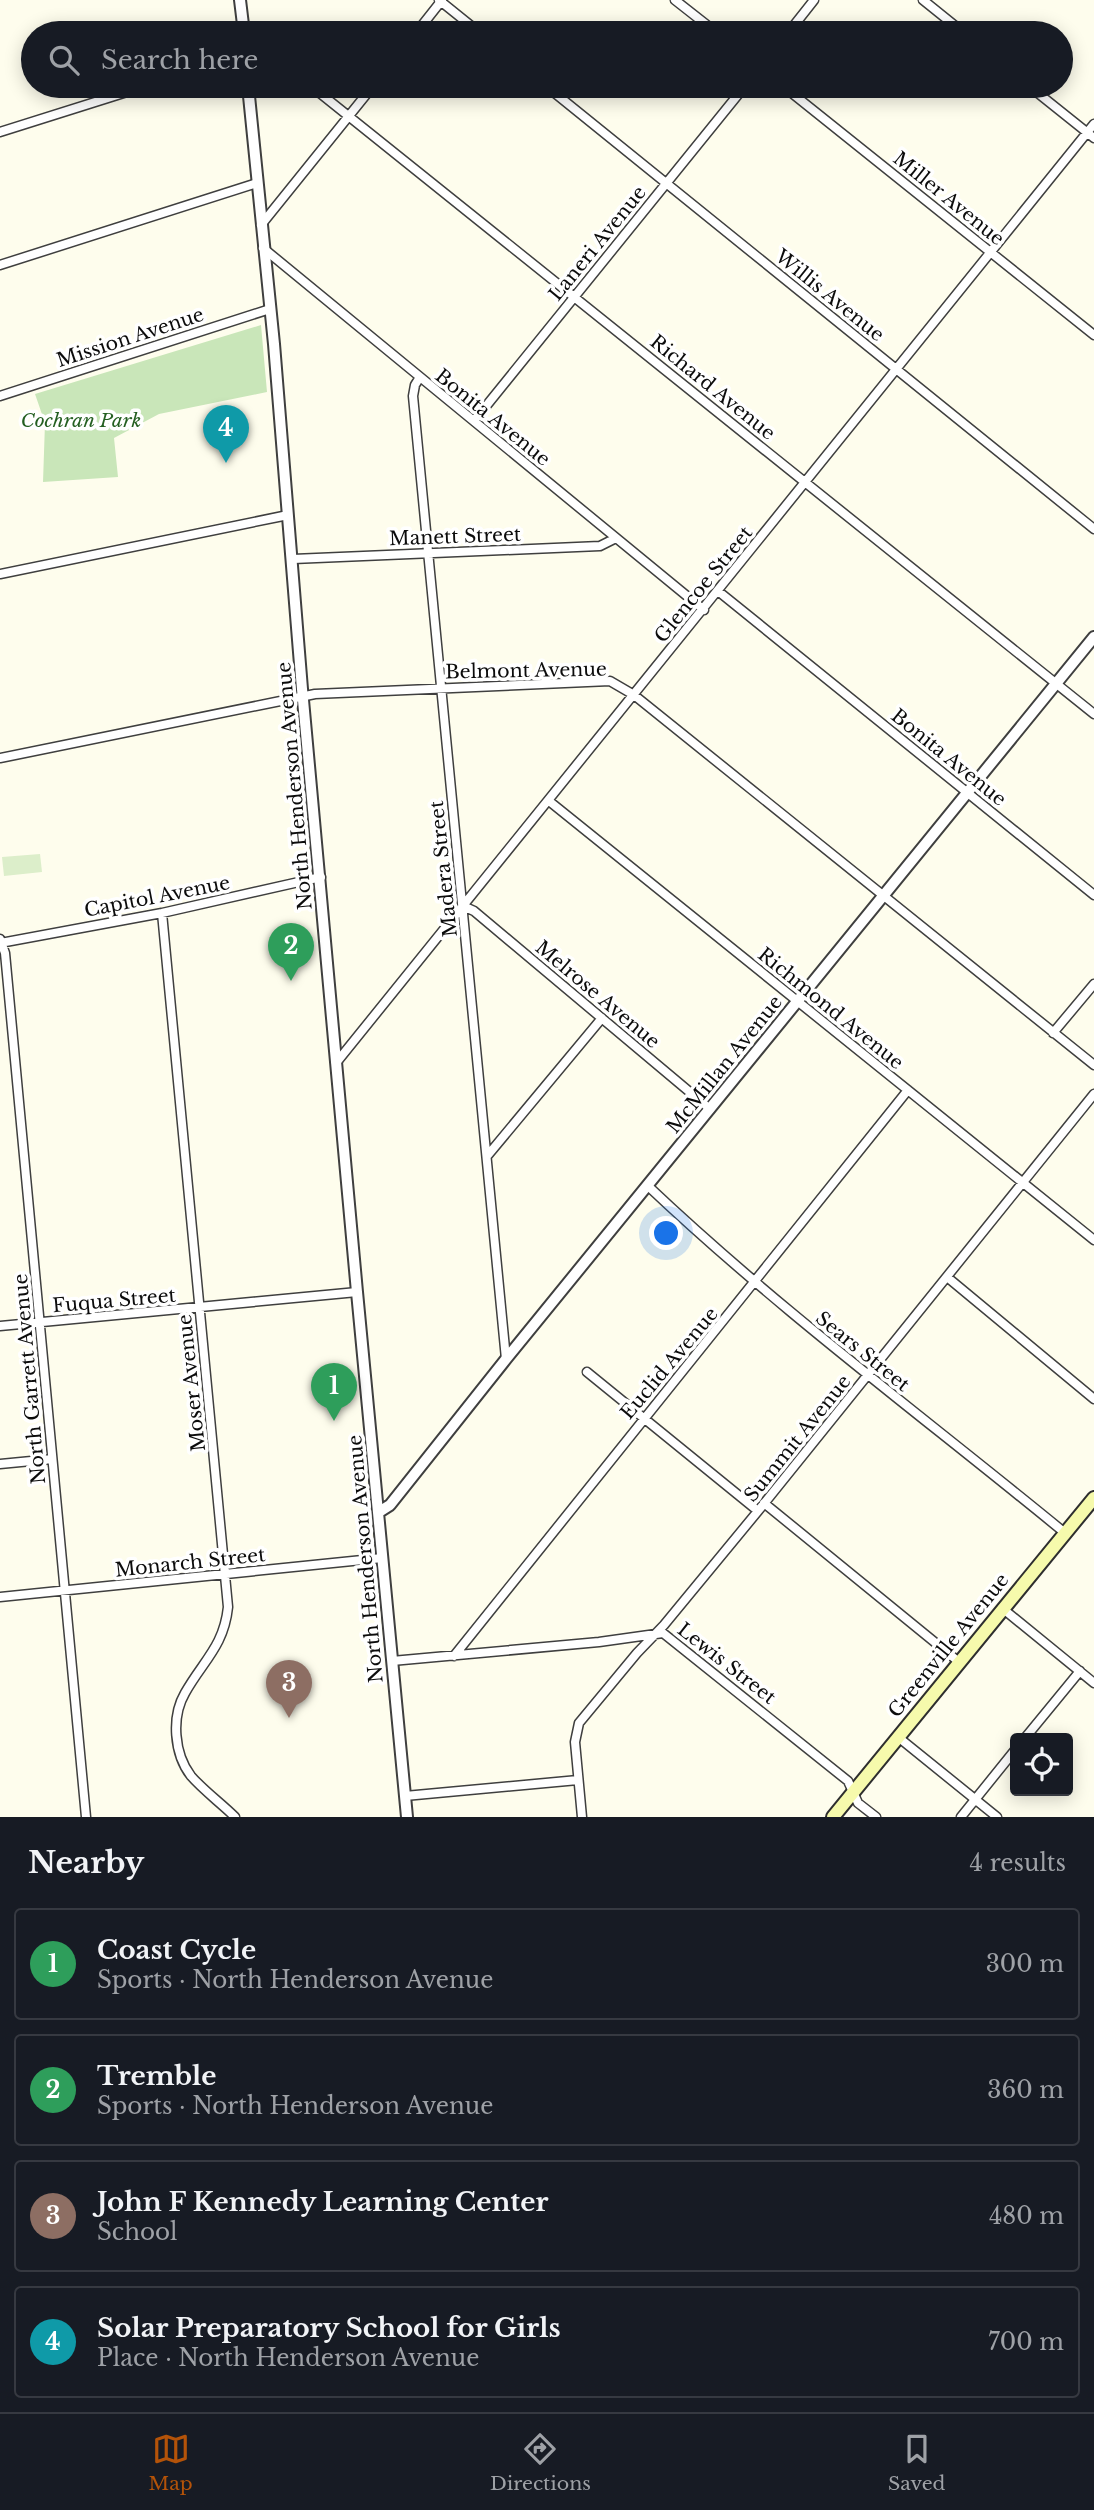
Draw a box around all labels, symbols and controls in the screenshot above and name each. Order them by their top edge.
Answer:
search box [21,21,1073,98]
icon: search [45,41,83,79]
text: Search here [101,44,258,76]
street label: Miller Avenue [889,147,1009,250]
street label: Laneri Avenue [544,181,651,305]
street label: Willis Avenue [770,244,889,346]
street label: Mission Avenue [54,303,207,372]
street label: Richard Avenue [646,330,780,445]
street label: Bonita Avenue [431,364,555,471]
pin: 4 [203,405,249,463]
park label: Cochran Park [21,409,141,432]
street label: Glencoe Street [650,521,758,647]
street label: Manett Street [389,523,522,550]
street label: Belmont Avenue [445,658,607,683]
street label: North Henderson Avenue [272,661,317,911]
street label: Bonita Avenue [887,704,1011,811]
street label: Madera Street [425,799,462,938]
street label: Capitol Avenue [82,871,232,922]
pin: 2 [268,923,314,981]
street label: Melrose Avenue [531,936,664,1053]
street label: Richmond Avenue [753,943,908,1074]
street label: McMillan Avenue [662,991,787,1138]
your location [649,1216,683,1250]
street label: North Garrett Avenue [9,1273,50,1485]
street label: Fuqua Street [52,1284,177,1317]
street label: Euclid Avenue [616,1303,723,1424]
street label: Sears Street [811,1307,915,1397]
street label: Moser Avenue [173,1313,210,1453]
pin: 1 [311,1363,357,1421]
street label: Summit Avenue [739,1370,856,1506]
street label: North Henderson Avenue [343,1434,388,1684]
street label: Monarch Street [114,1543,267,1582]
street label: Greenville Avenue [883,1569,1013,1722]
street label: Lewis Street [673,1618,781,1709]
pin: 3 [266,1660,312,1718]
map controls [1010,1733,1073,1796]
button: locate [1010,1733,1073,1796]
text: Nearby [28,1844,144,1881]
text: 4 results [970,1849,1066,1877]
text: Coast Cycle [97,1934,256,1966]
text: 1 [48,1950,58,1978]
text: 300 m [986,1950,1064,1978]
text: Sports · North Henderson Avenue [97,1966,493,1994]
text: Tremble [97,2060,216,2092]
text: 2 [46,2076,60,2104]
text: 360 m [987,2076,1064,2104]
text: Sports · North Henderson Avenue [97,2092,493,2120]
text: John F Kennedy Learning Center [97,2186,548,2218]
text: 3 [46,2202,60,2230]
text: 480 m [989,2202,1064,2230]
text: School [97,2218,178,2246]
text: Solar Preparatory School for Girls [97,2312,561,2344]
text: 4 [45,2328,61,2356]
text: 700 m [988,2328,1064,2356]
text: Place · North Henderson Avenue [97,2344,479,2372]
tab: Map [149,2430,193,2495]
tab: Directions [490,2430,591,2495]
tab: Saved [888,2430,945,2495]

